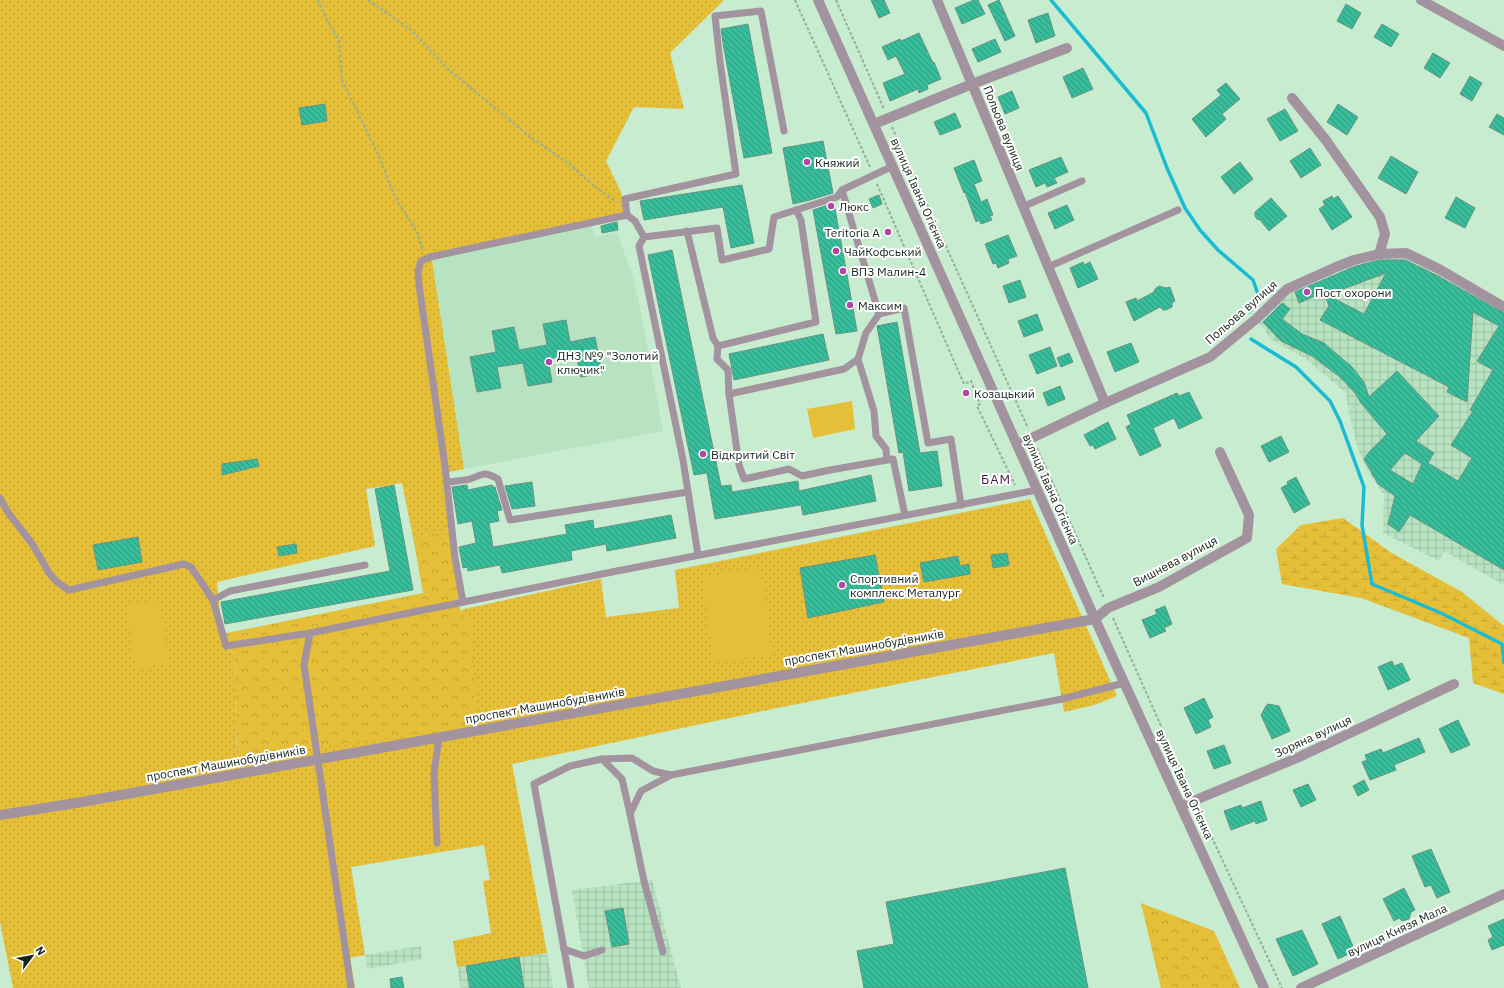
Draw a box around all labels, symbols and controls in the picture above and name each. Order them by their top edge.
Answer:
street label: Польова вулиця [980,83,1028,173]
street label: вулиця Івана Огієнка [888,135,950,251]
place label: Княжий [815,155,860,170]
marker: Княжий [802,157,812,167]
place label: Люкс [839,199,869,214]
marker: Люкс [826,201,836,211]
place label: Teritoria A [825,225,880,240]
marker: Teritoria A [883,227,893,237]
place label: ЧайКофський [844,244,922,259]
marker: ЧайКофський [831,246,841,256]
place label: ВПЗ Малин-4 [851,264,926,279]
marker: ВПЗ Малин-4 [838,266,848,276]
street label: Польова вулиця [1202,277,1280,347]
place label: Пост охорони [1315,285,1392,300]
marker: Пост охорони [1302,287,1312,297]
place label: Максим [858,298,902,313]
marker: Максим [845,300,855,310]
place label: ДНЗ №9 "Золотий ключик" [557,348,658,377]
marker: ДНЗ №9 "Золотий ключик" [544,357,554,367]
place label: Козацький [974,386,1035,401]
marker: Козацький [961,388,971,398]
street label: вулиця Івана Огієнка [1020,431,1082,547]
place label: Відкритий Світ [711,447,795,462]
marker: Відкритий Світ [698,449,708,459]
district label: БАМ [981,471,1011,488]
street label: Вишнева вулиця [1130,532,1220,590]
place label: Спортивний комплекс Металург [850,571,960,600]
marker: Спортивний комплекс Металург [837,580,847,590]
street label: проспект Машинобудівників [783,626,945,668]
street label: проспект Машинобудівників [464,684,626,726]
street label: Зоряна вулиця [1272,712,1354,760]
street label: вулиця Івана Огієнка [1153,727,1217,842]
street label: проспект Машинобудівників [145,742,307,784]
street label: вулиця Князя Мала [1345,900,1450,960]
north arrow [12,936,52,976]
text: N [32,944,49,958]

